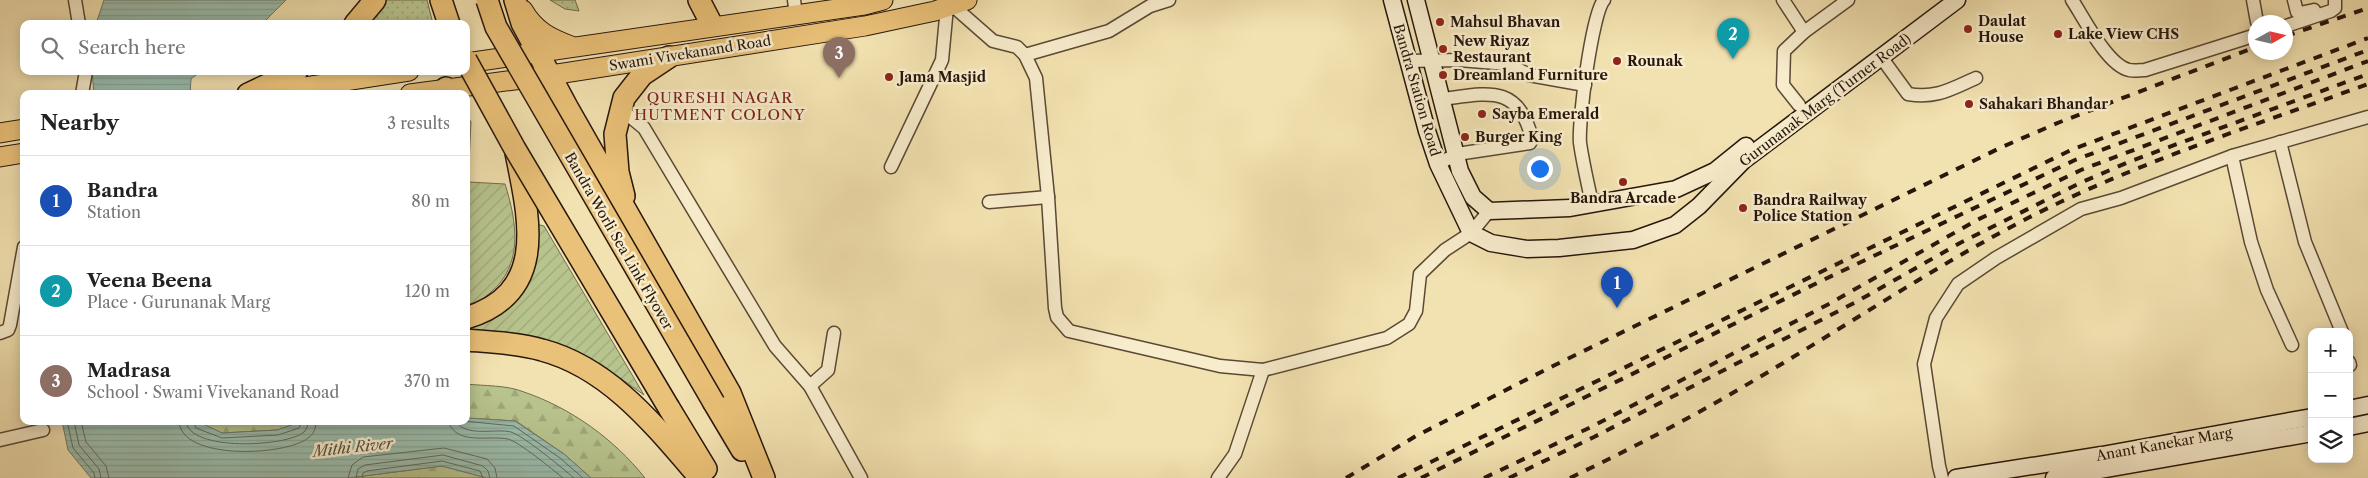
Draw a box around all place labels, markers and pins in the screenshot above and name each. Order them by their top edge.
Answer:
place label: Daulat House [1978,12,2026,46]
place label: Mahsul Bhavan [1450,13,1561,31]
marker: Mahsul Bhavan [1434,16,1446,28]
pin: 2 [1717,18,1749,59]
marker: Daulat House [1962,23,1974,35]
place label: Lake View CHS [2068,25,2179,43]
marker: Lake View CHS [2052,28,2064,40]
place label: New Riyaz Restaurant [1453,32,1532,66]
pin: 3 [823,37,855,78]
marker: New Riyaz Restaurant [1437,43,1449,55]
place label: Rounak [1627,52,1684,70]
marker: Rounak [1611,55,1623,67]
place label: Dreamland Furniture [1453,66,1608,84]
place label: Jama Masjid [896,68,987,86]
marker: Dreamland Furniture [1437,69,1449,81]
marker: Jama Masjid [883,71,895,83]
place label: Sahakari Bhandar [1979,95,2108,113]
marker: Sahakari Bhandar [1963,98,1975,110]
place label: Sayba Emerald [1492,105,1600,123]
marker: Sayba Emerald [1476,108,1488,120]
place label: Burger King [1475,128,1563,146]
marker: Burger King [1459,131,1471,143]
marker: Bandra Arcade [1617,176,1629,188]
place label: Bandra Arcade [1570,189,1676,207]
place label: Bandra Railway Police Station [1753,191,1867,225]
marker: Bandra Railway Police Station [1737,202,1749,214]
pin: 1 [1601,267,1633,308]

